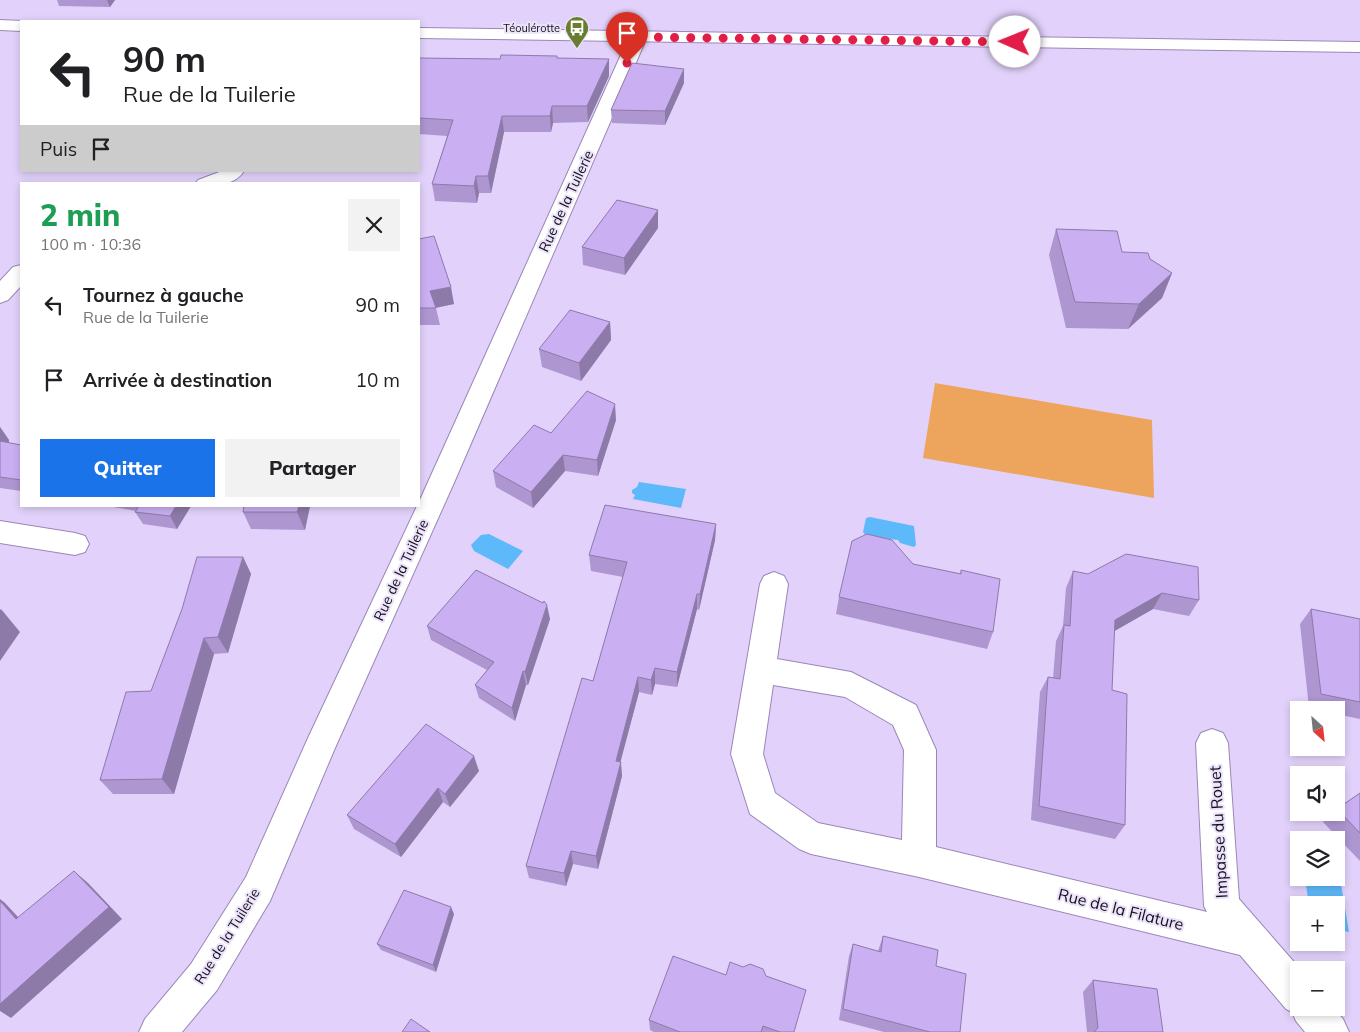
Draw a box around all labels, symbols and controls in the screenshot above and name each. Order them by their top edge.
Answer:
pin [606,12,648,63]
bus stop icon: Téoulérotte [564,15,590,49]
position arrow [988,15,1040,67]
icon: arrive [613,19,641,47]
place label: Téoulérotte [503,21,560,35]
text: 90 m [123,37,206,81]
icon: left [40,40,105,105]
text: Rue de la Tuilerie [123,80,296,108]
icon: arrive [87,135,115,163]
text: Puis [40,137,77,161]
street label: Rue de la Tuilerie [535,147,597,255]
text: 2 min [40,196,120,234]
button: close [348,199,400,251]
text: 100 m · 10:36 [40,234,141,254]
text: Tournez à gauche [83,283,244,307]
icon: left [40,291,68,319]
text: 90 m [356,293,400,317]
text: Rue de la Tuilerie [83,307,209,327]
icon: arrive [40,366,68,394]
text: Arrivée à destination [83,368,272,392]
text: 10 m [356,368,400,392]
button: Quitter [40,439,215,497]
button: Partager [225,439,400,497]
street label: Rue de la Tuilerie [370,516,432,624]
north arrow [1290,701,1345,756]
map controls [1290,701,1345,1016]
street label: Impasse du Rouet [1205,765,1231,899]
button: sound [1290,766,1345,821]
button: layers [1290,831,1345,886]
street label: Rue de la Filature [1056,884,1186,934]
street label: Rue de la Tuilerie [190,885,264,987]
button: + [1290,896,1345,951]
button: − [1290,961,1345,1016]

